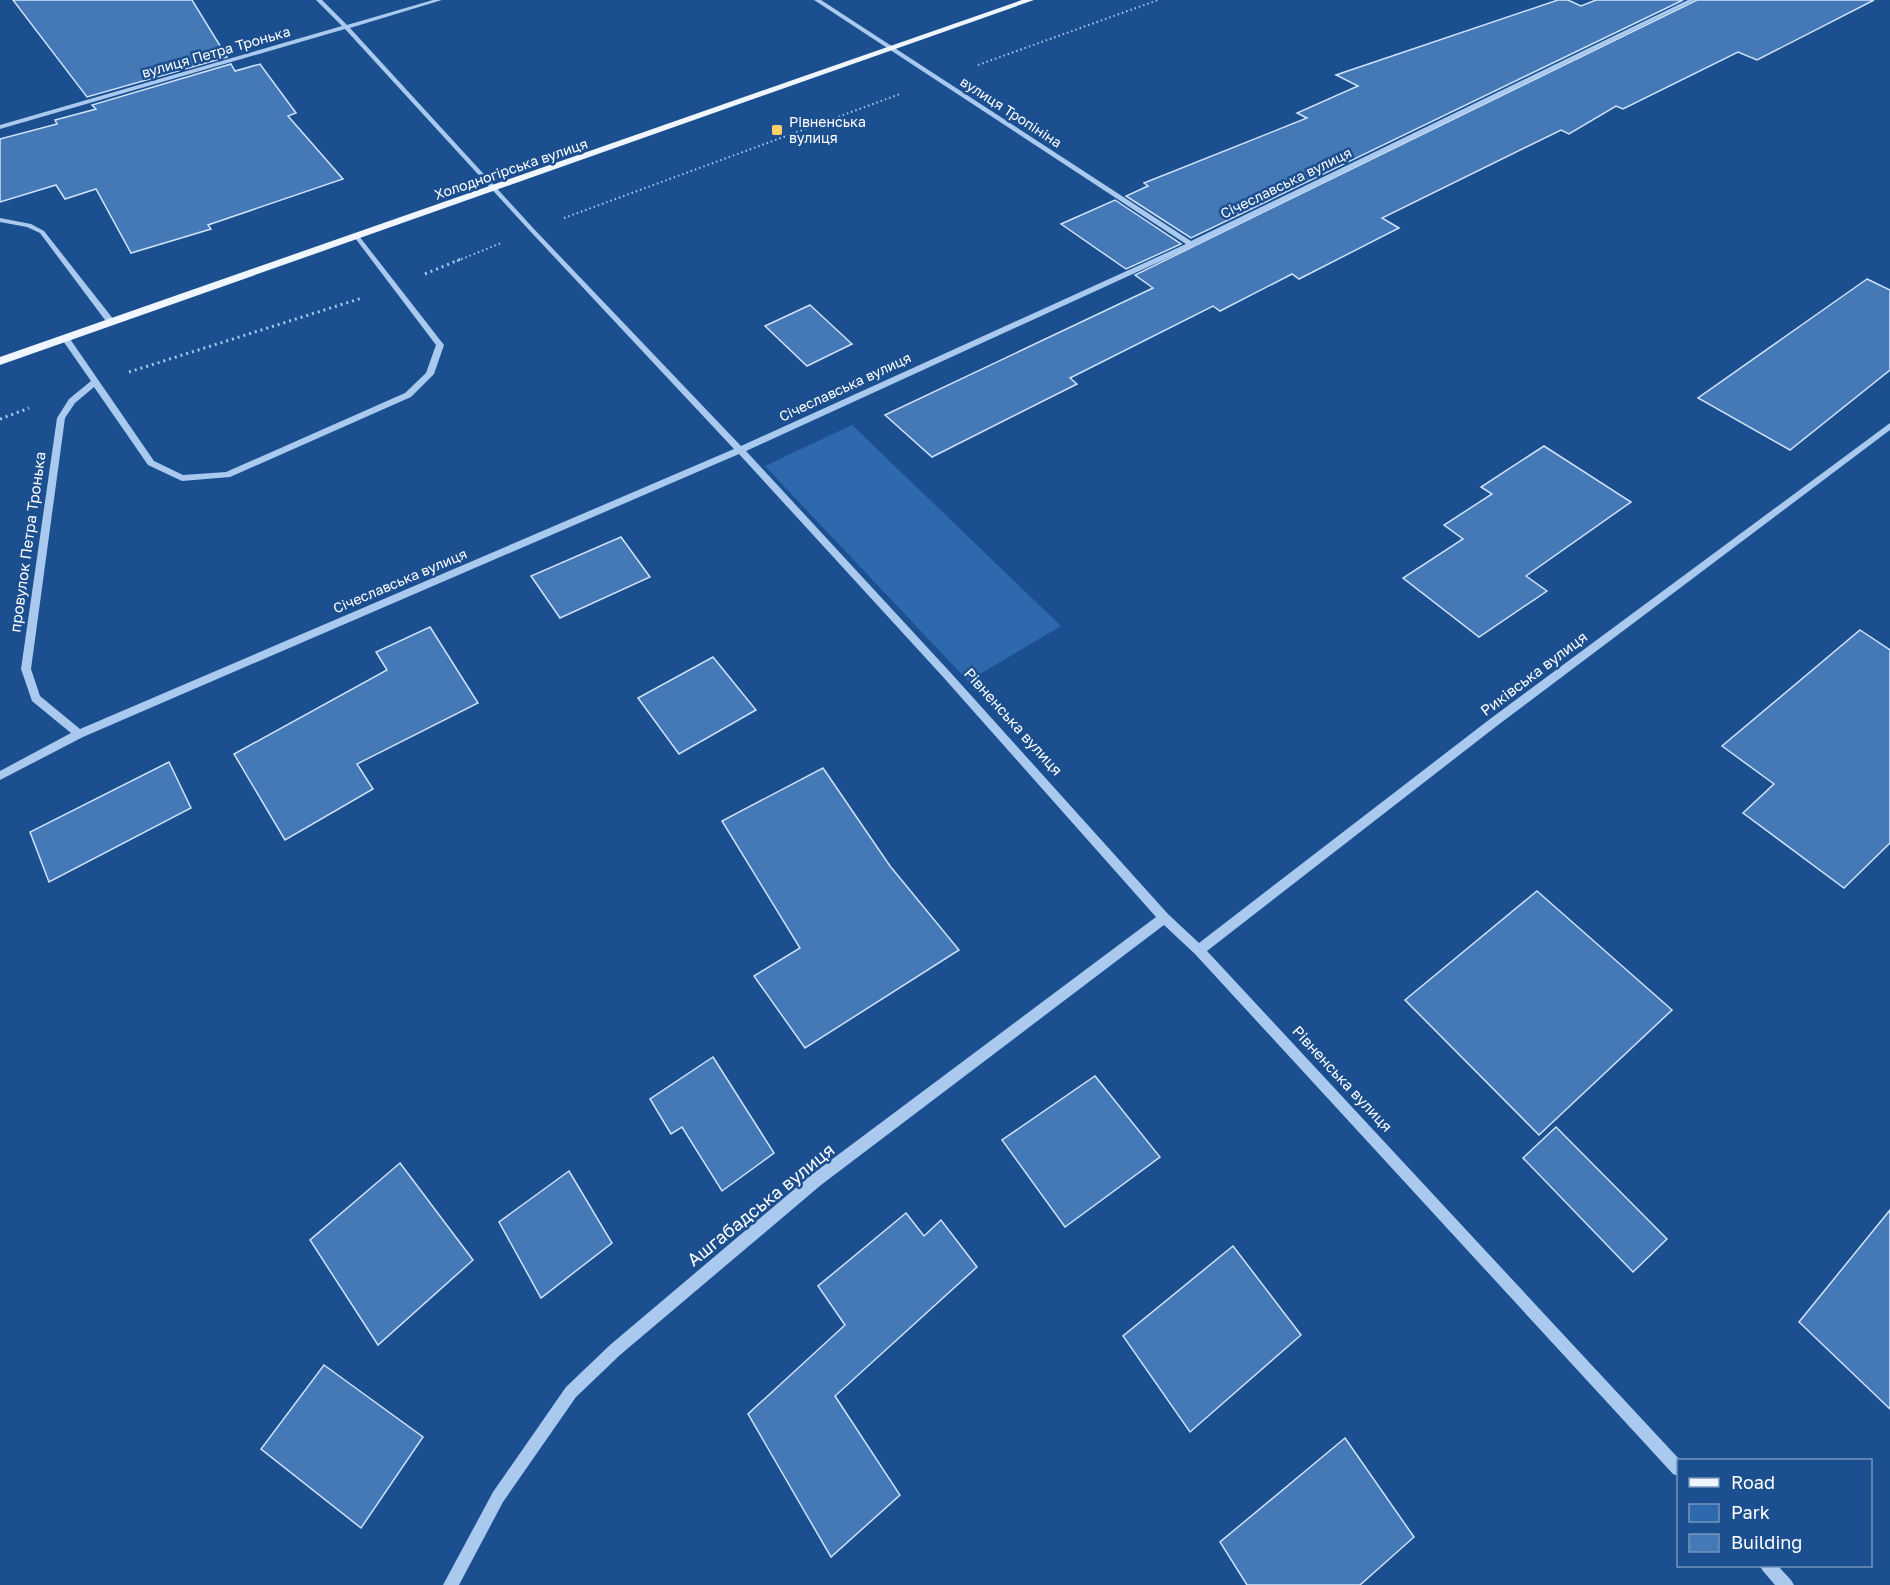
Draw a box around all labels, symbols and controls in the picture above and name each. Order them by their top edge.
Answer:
street label: вулиця Петра Тронька [140,22,292,81]
street label: вулиця Тропініна [957,72,1065,151]
place label: Рівненська вулиця [789,113,866,146]
marker: Рівненська вулиця [770,123,784,137]
street label: Холодногірська вулиця [432,134,590,203]
street label: Січеславська вулиця [1217,143,1354,222]
street label: Січеславська вулиця [776,348,914,425]
street label: провулок Петра Тронька [5,450,49,633]
street label: Січеславська вулиця [330,545,469,616]
street label: Риківська вулиця [1476,627,1590,719]
street label: Рівненська вулиця [961,664,1067,779]
street label: Рівненська вулиця [1289,1022,1396,1135]
street label: Ашгабадська вулиця [682,1138,838,1270]
legend [1677,1459,1872,1567]
text: Road [1731,1471,1775,1493]
text: Park [1731,1501,1770,1523]
text: Building [1731,1531,1802,1553]

